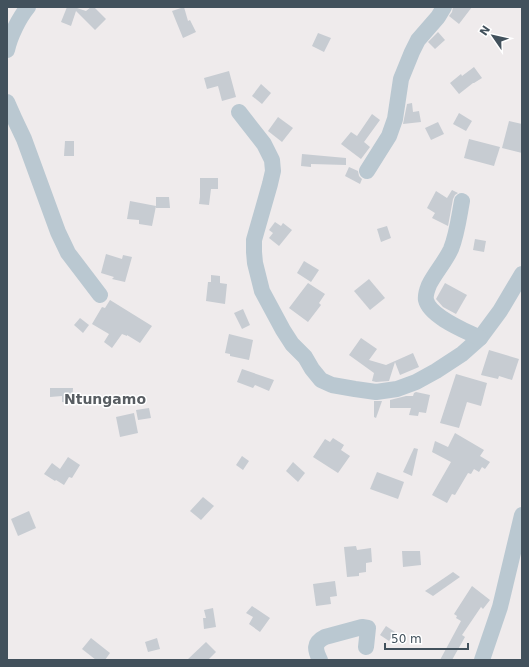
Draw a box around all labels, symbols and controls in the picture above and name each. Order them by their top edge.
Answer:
north arrow [473,16,513,56]
text: N [477,23,493,38]
district label: Ntungamo [64,391,146,407]
scale bar [385,625,468,651]
text: 50 m [391,632,422,646]

